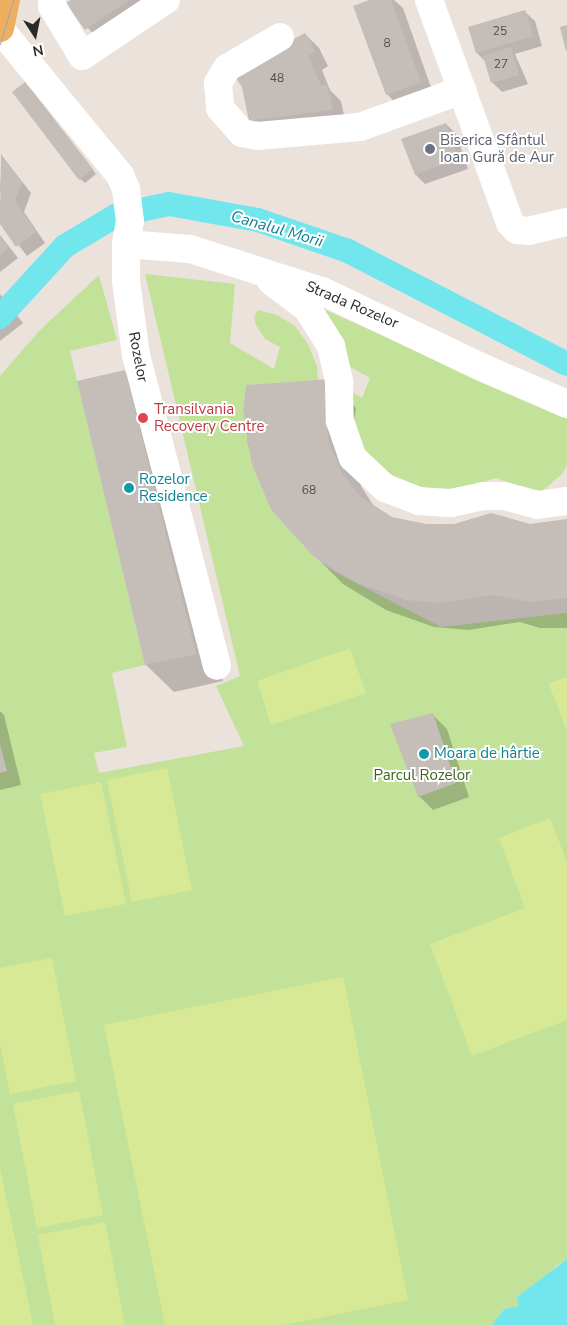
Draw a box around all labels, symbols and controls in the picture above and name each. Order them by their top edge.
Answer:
north arrow [10,10,60,60]
house number: 25 [493,25,507,39]
house number: 8 [383,37,391,51]
text: N [31,40,45,61]
house number: 27 [494,58,508,72]
house number: 48 [270,72,284,86]
place label: Biserica Sfântul Ioan Gură de Aur [440,131,554,166]
marker: Biserica Sfântul Ioan Gură de Aur [424,143,436,155]
water label: Canalul Morii [229,207,325,251]
street label: Strada Rozelor [303,277,401,333]
street label: Rozelor [124,330,152,384]
place label: Transilvania Recovery Centre [154,400,264,435]
marker: Transilvania Recovery Centre [136,411,150,425]
place label: Rozelor Residence [139,470,208,505]
marker: Rozelor Residence [123,482,135,494]
house number: 68 [302,484,316,498]
place label: Moara de hârtie [434,745,540,763]
marker: Moara de hârtie [418,748,430,760]
park label: Parcul Rozelor [374,767,470,785]

